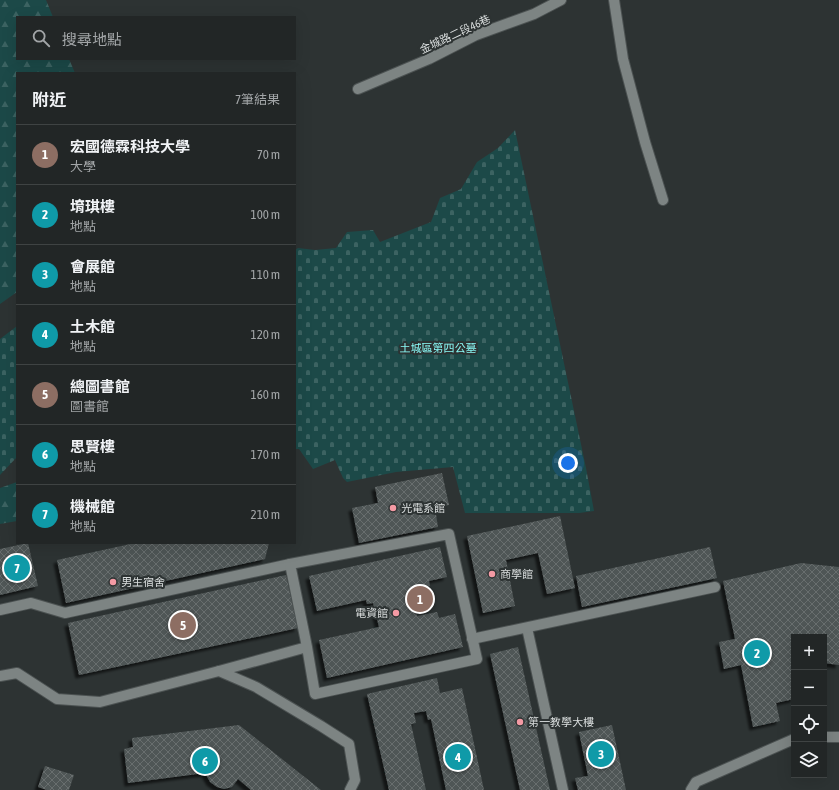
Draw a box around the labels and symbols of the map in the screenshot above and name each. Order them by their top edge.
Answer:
street label: 金城路二段46巷 [418,12,492,56]
park label: 土城區第四公墓 [400,342,477,354]
your location [558,453,578,473]
place label: 光電系館 [401,502,445,514]
marker: 光電系館 [388,503,398,513]
pin: 7 [4,553,30,583]
place label: 商學館 [500,568,533,580]
marker: 商學館 [487,569,497,579]
place label: 男生宿舍 [121,576,165,588]
marker: 男生宿舍 [108,577,118,587]
pin: 1 [407,584,433,614]
place label: 電資館 [355,607,388,619]
marker: 電資館 [391,608,401,618]
pin: 5 [170,610,196,640]
pin: 2 [744,638,770,668]
place label: 第一教學大樓 [528,716,594,728]
marker: 第一教學大樓 [515,717,525,727]
pin: 3 [588,739,614,769]
pin: 4 [445,742,471,772]
pin: 6 [192,746,218,776]

